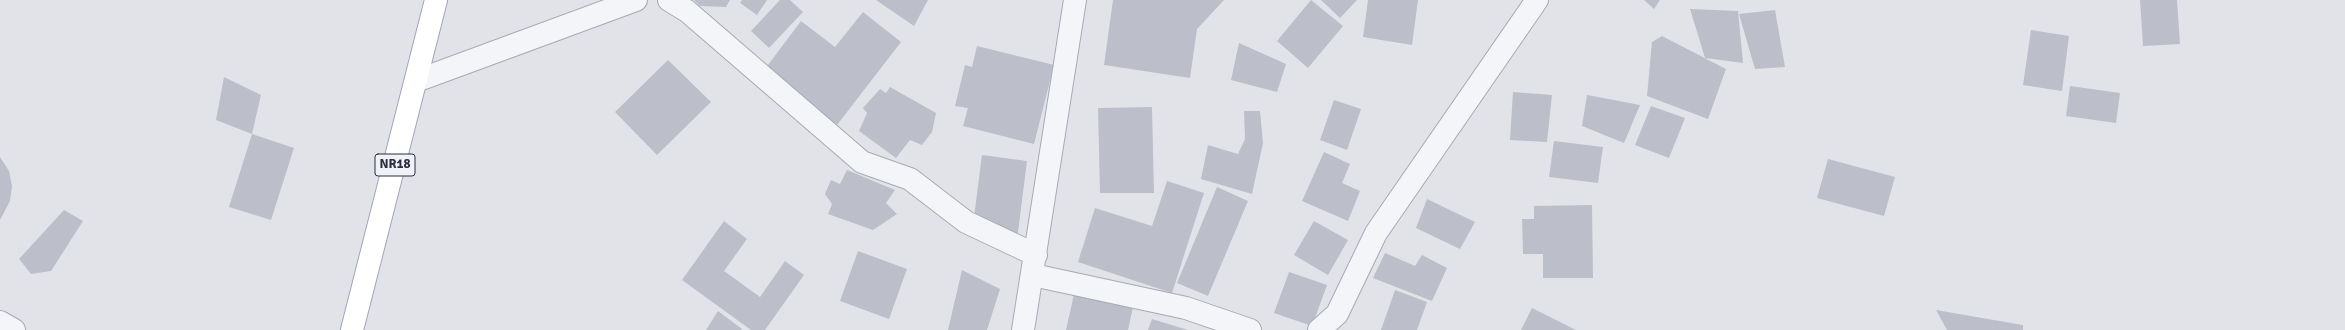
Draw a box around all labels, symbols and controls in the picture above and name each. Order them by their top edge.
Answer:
road number: NR18 [375,154,415,176]

